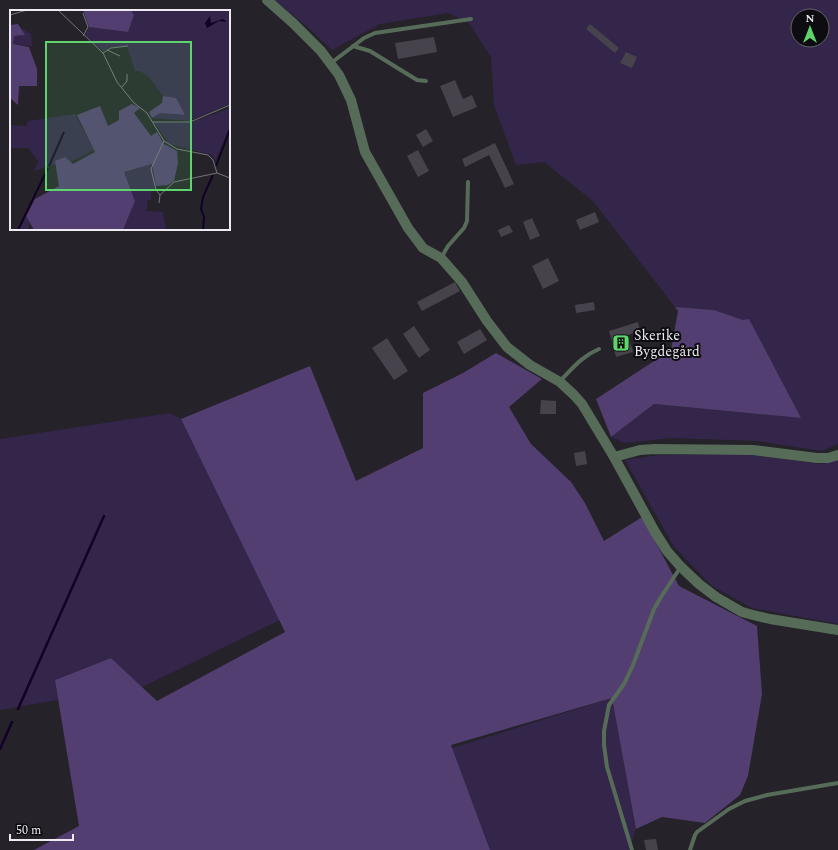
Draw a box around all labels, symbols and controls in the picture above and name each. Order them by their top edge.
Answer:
north arrow [790,8,830,48]
inset map [10,10,230,230]
text: N [806,10,815,27]
place label: Skerike Bygdegård [634,325,700,362]
building icon: Skerike Bygdegård [611,333,631,353]
scale bar [10,816,73,842]
text: 50 m [16,821,41,840]

